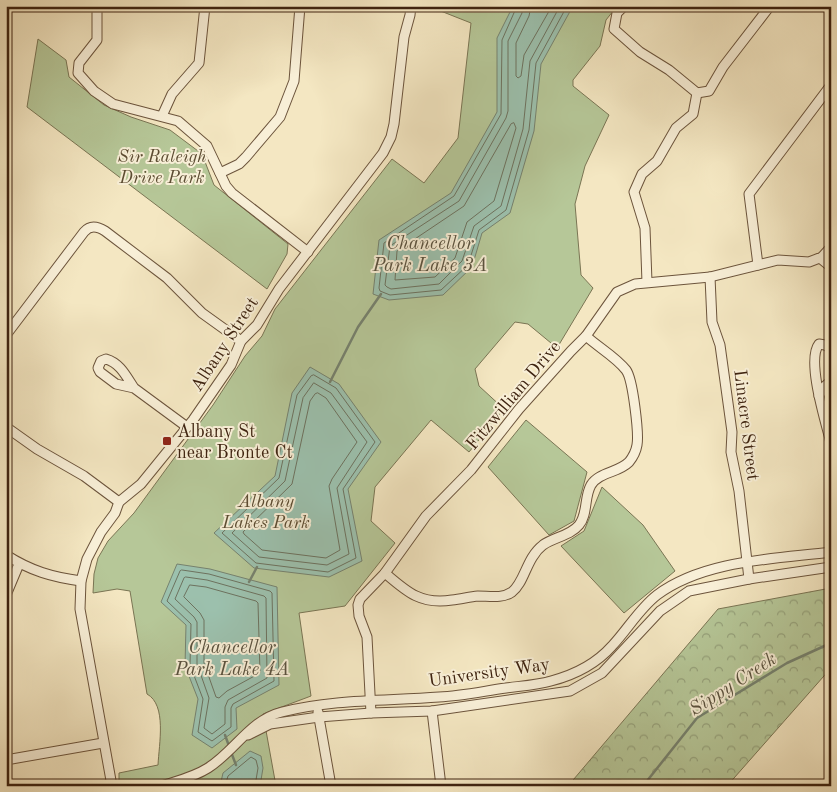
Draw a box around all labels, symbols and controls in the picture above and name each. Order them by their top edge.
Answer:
park label: Sir Raleigh Drive Park [117,148,207,187]
water label: Chancellor Park Lake 3A [372,235,487,276]
street label: Albany Street [188,294,262,395]
street label: Fitzwilliam Drive [463,338,564,454]
street label: Linacre Street [730,369,762,482]
place label: Albany St near Bronte Ct [177,423,293,462]
marker: Albany St near Bronte Ct [161,435,173,447]
park label: Albany Lakes Park [221,493,310,532]
water label: Chancellor Park Lake 4A [174,639,289,680]
water label: Sippy Creek [686,650,780,720]
street label: University Way [427,655,551,690]

